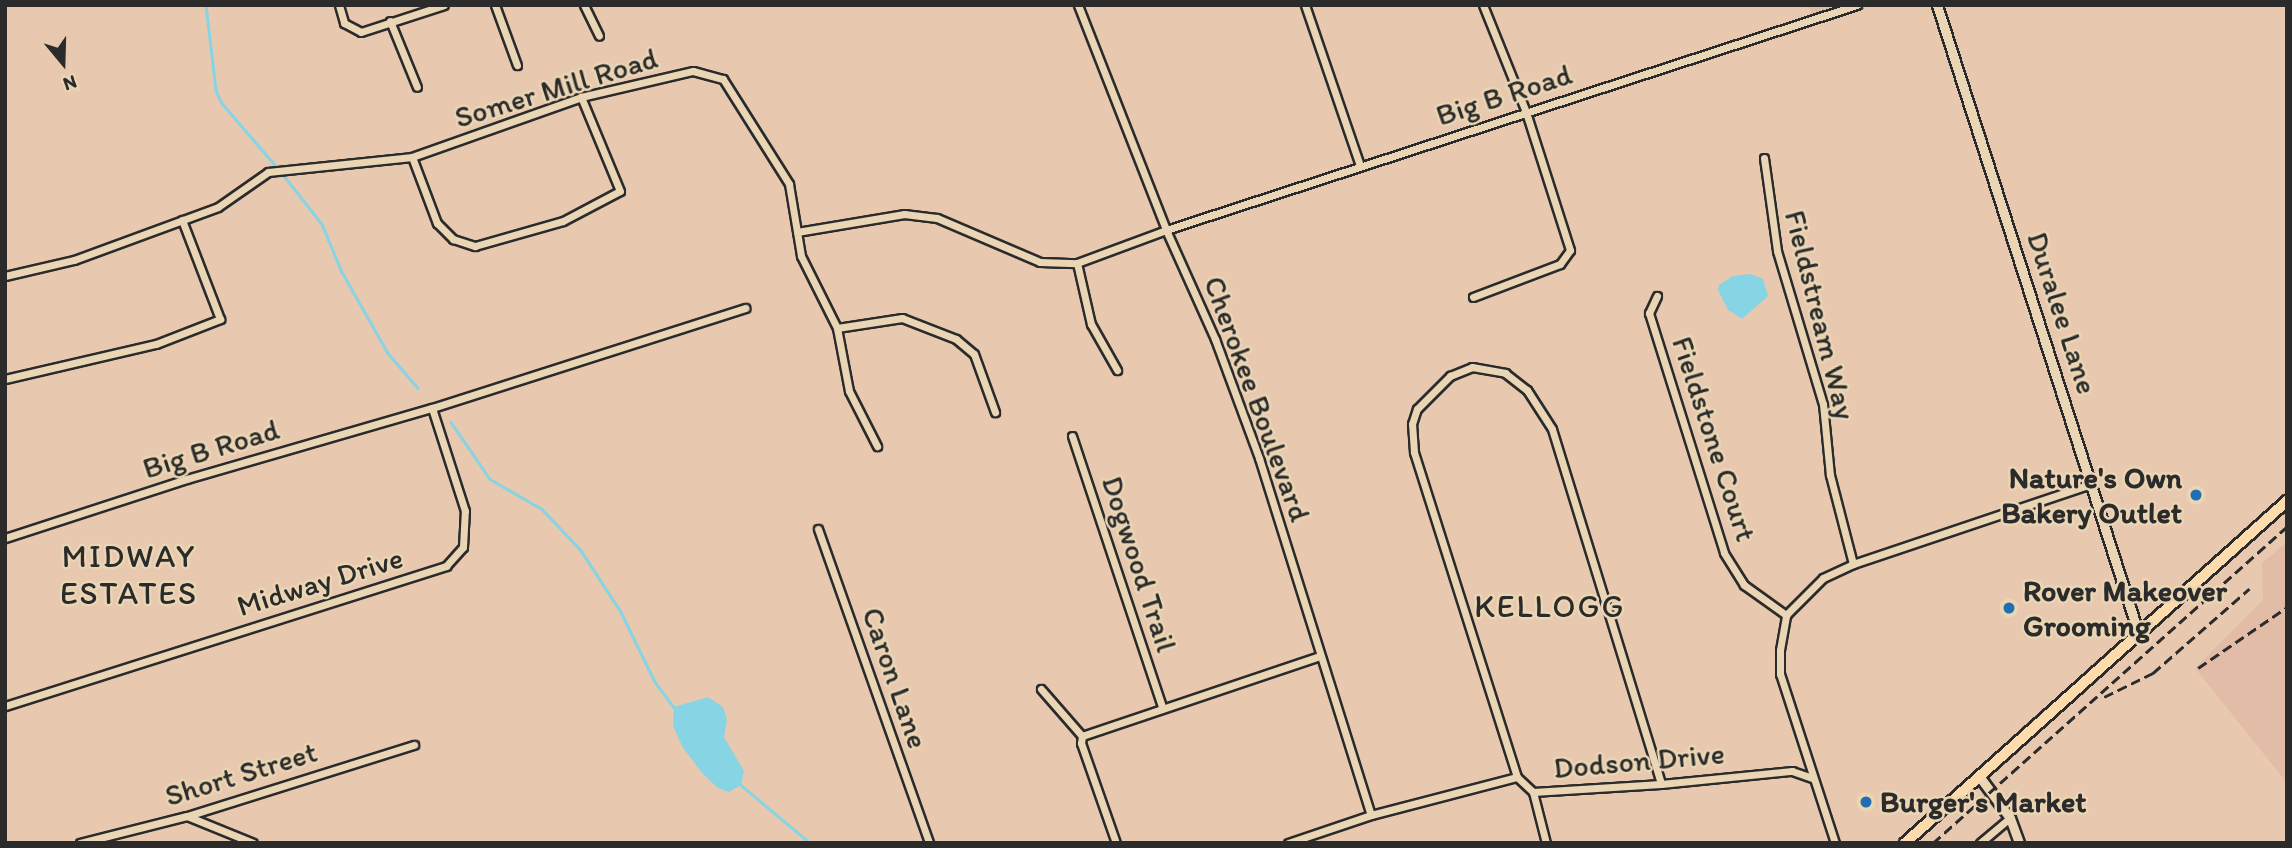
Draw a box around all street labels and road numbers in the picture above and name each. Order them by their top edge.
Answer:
street label: Somer Mill Road [451,40,661,136]
street label: Big B Road [1432,56,1576,134]
street label: Fieldstream Way [1777,207,1863,423]
street label: Duralee Lane [2019,227,2105,399]
street label: Cherokee Boulevard [1196,271,1318,527]
street label: Fieldstone Court [1664,332,1764,546]
street label: Big B Road [139,411,283,487]
street label: Dogwood Trail [1094,471,1184,657]
street label: Midway Drive [233,540,407,624]
street label: Caron Lane [854,603,936,753]
street label: Short Street [161,734,321,814]
street label: Dodson Drive [1552,736,1726,786]

